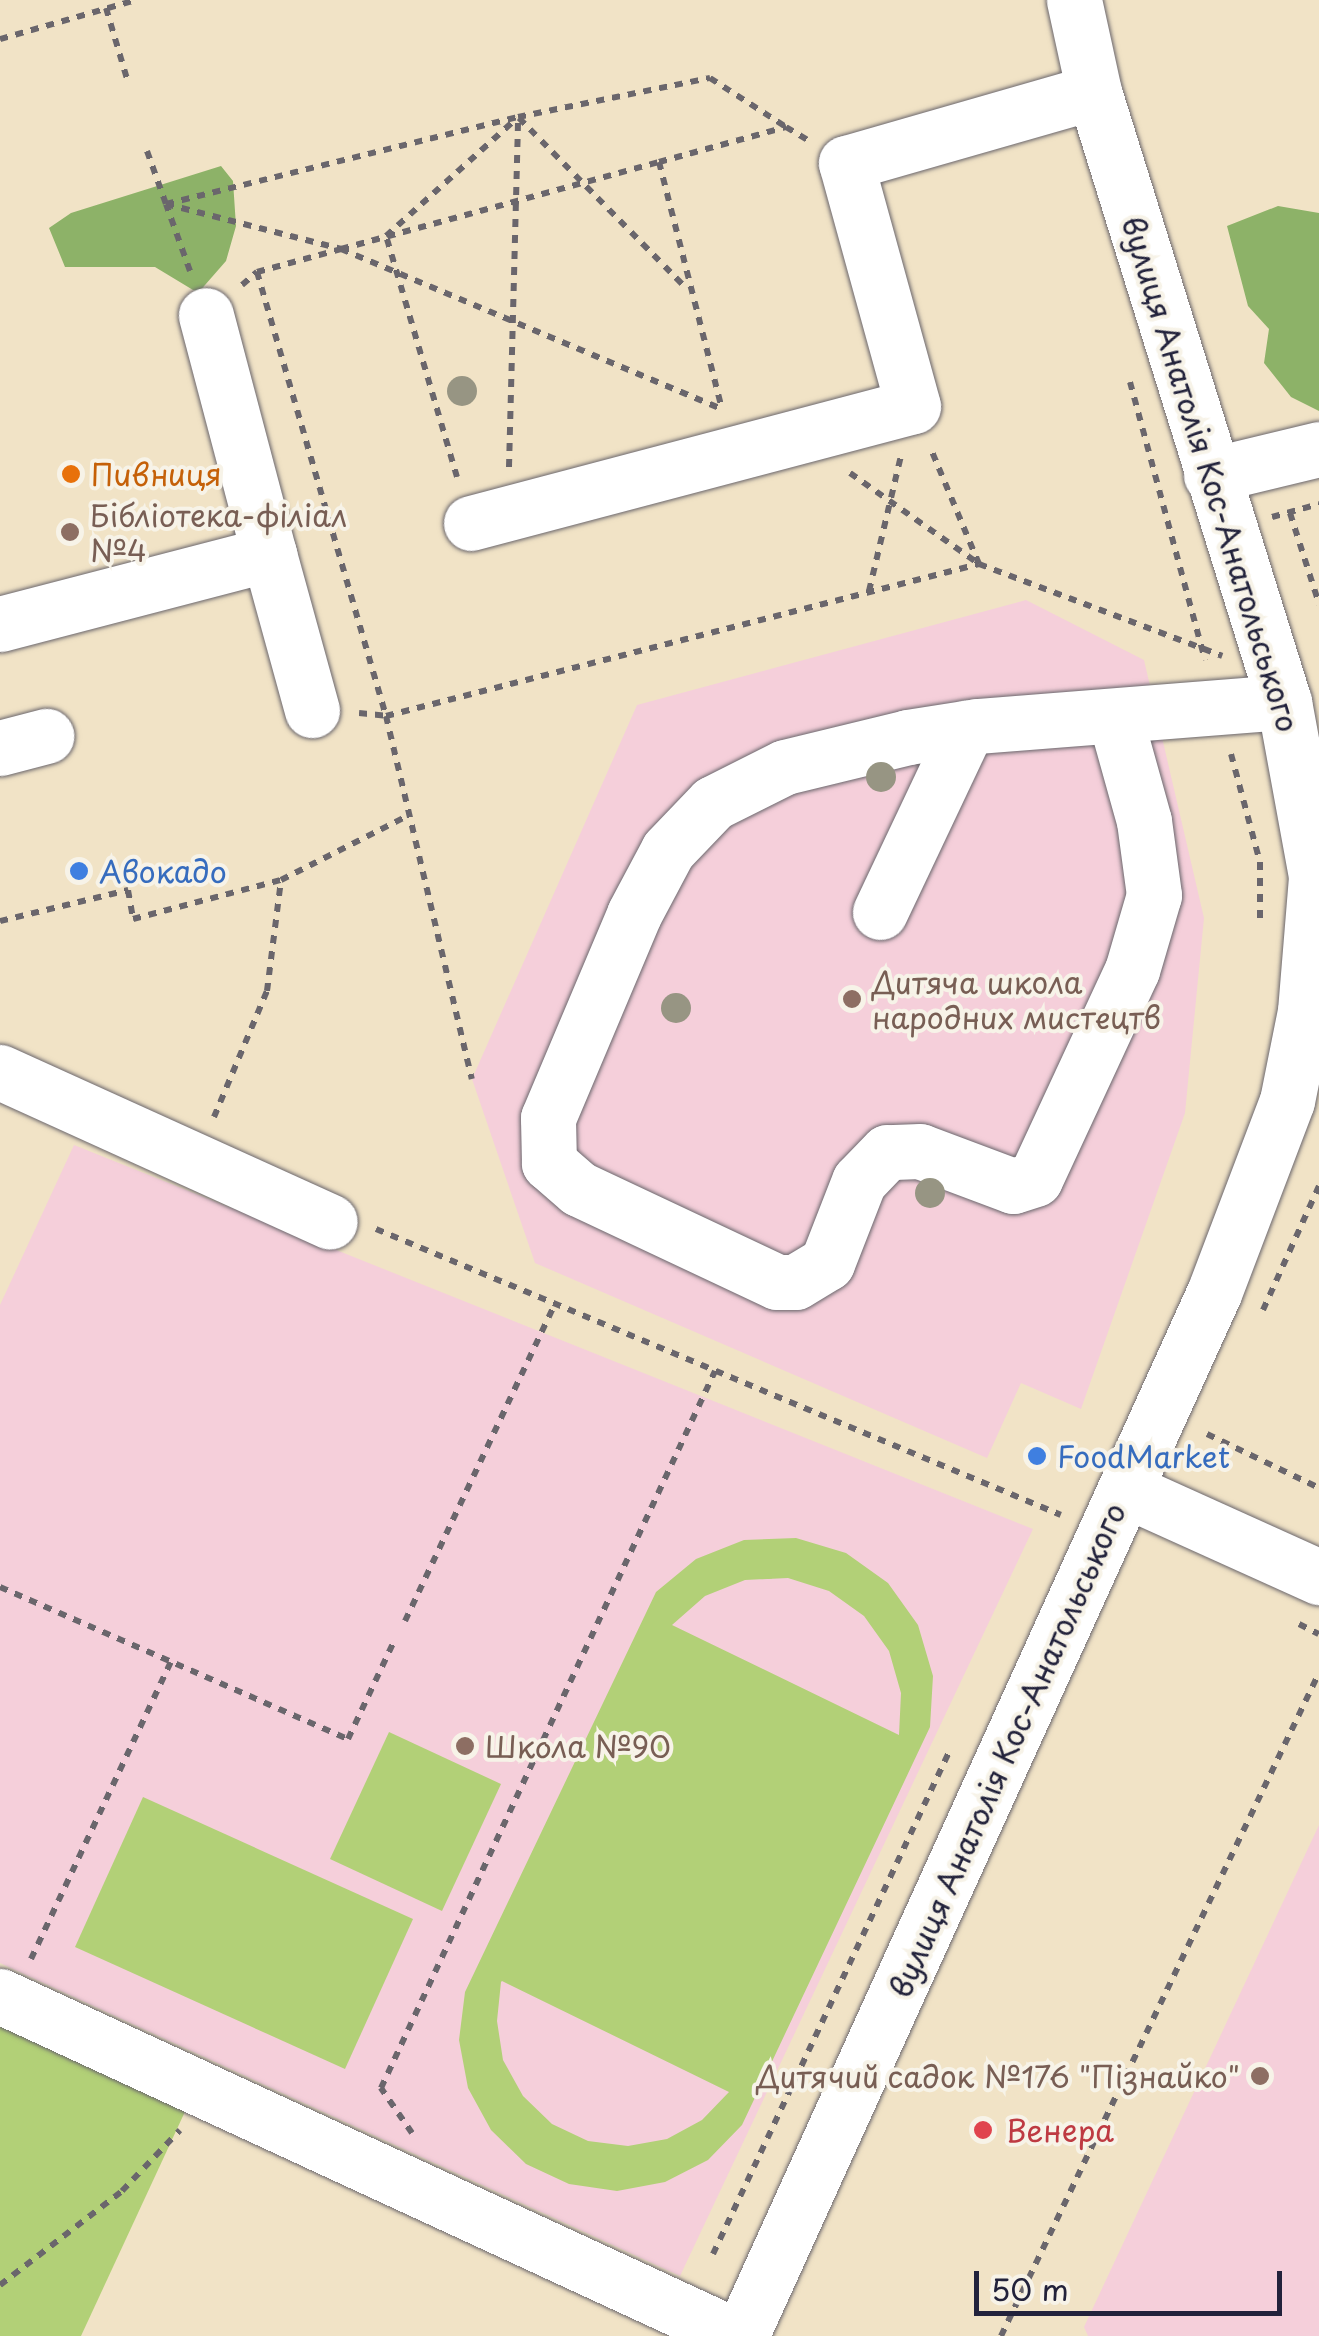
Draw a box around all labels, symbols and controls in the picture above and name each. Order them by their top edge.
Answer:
street label: вулиця Анатолія Кос-Анатольського [1115,212,1307,736]
place label: Пивниця [91,456,222,492]
marker: Пивниця [60,463,82,485]
place label: Бібліотека-філіал №4 [90,497,347,568]
marker: Бібліотека-філіал №4 [59,521,81,543]
place label: Авокадо [99,853,227,889]
marker: Авокадо [68,860,90,882]
place label: Дитяча школа народних мистецтв [872,964,1162,1034]
marker: Дитяча школа народних мистецтв [841,988,863,1010]
place label: FoodMarket [1057,1438,1230,1474]
marker: FoodMarket [1026,1445,1048,1467]
street label: вулиця Анатолія Кос-Анатольського [881,1497,1133,2003]
place label: Школа №90 [485,1728,672,1764]
marker: Школа №90 [454,1735,476,1757]
place label: Дитячий садок №176 "Пізнайко" [752,2058,1240,2094]
marker: Дитячий садок №176 "Пізнайко" [1249,2065,1271,2087]
place label: Венера [1006,2112,1114,2148]
marker: Венера [970,2117,996,2143]
scale bar [979,2251,1286,2313]
text: 50 m [991,2266,1069,2311]

